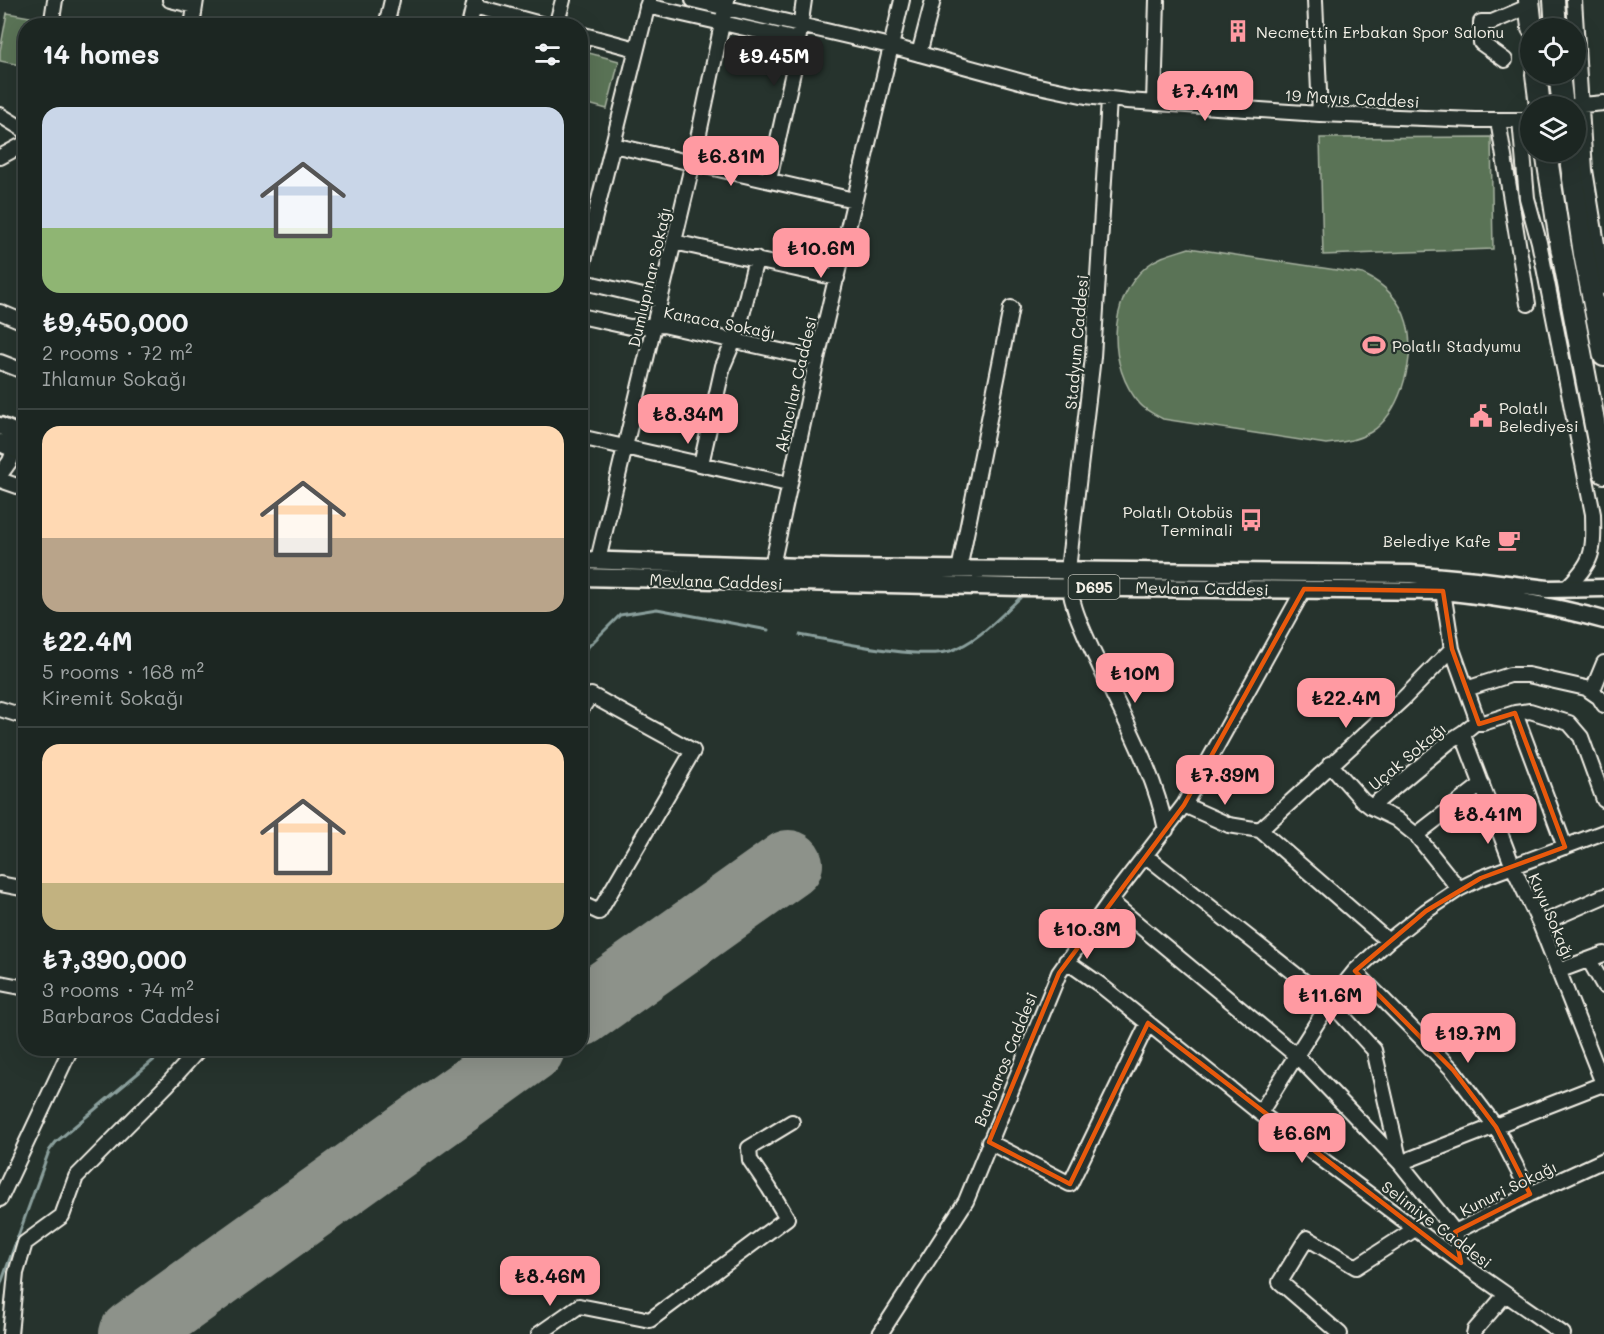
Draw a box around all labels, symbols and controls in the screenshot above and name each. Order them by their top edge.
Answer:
building icon: Necmettin Erbakan Spor Salonu [1225,18,1251,44]
map controls [1520,18,1586,162]
button: locate [1520,18,1586,84]
place label: Necmettin Erbakan Spor Salonu [1256,21,1504,42]
pin: ₺9.45M [725,36,823,87]
text: 14 homes [42,37,160,71]
icon: filters [531,38,564,71]
text: ₺9.45M [738,42,810,68]
pin: ₺7.41M [1156,71,1254,122]
text: ₺7.41M [1171,77,1239,103]
street label: 19 Mayıs Caddesi [1284,84,1420,112]
button: layers [1520,96,1586,162]
pin: ₺6.81M [682,136,780,187]
text: ₺6.81M [697,142,765,168]
icon: home [249,146,357,254]
street label: Dumlupınar Sokağı [623,205,675,349]
pin: ₺10.6M [772,228,870,279]
text: ₺10.6M [787,234,855,260]
street label: Stadyum Caddesi [1060,274,1092,410]
street label: Karaca Sokağı [662,301,778,343]
text: ₺9,450,000 [42,305,188,339]
street label: Akıncılar Caddesi [769,314,821,454]
sports icon: Polatlı Stadyumu [1361,332,1387,358]
place label: Polatlı Stadyumu [1392,335,1521,356]
text: 2 rooms · 72 m² [42,339,193,365]
text: Ihlamur Sokağı [42,365,187,391]
pin: ₺8.34M [639,394,737,445]
place label: Polatlı Belediyesi [1499,397,1579,436]
text: ₺8.34M [652,400,724,426]
public building icon: Polatlı Belediyesi [1468,403,1494,429]
icon: home [249,465,357,573]
place label: Polatlı Otobüs Terminali [1123,501,1233,540]
bus stop icon: Polatlı Otobüs Terminali [1238,507,1264,533]
cafe icon: Belediye Kafe [1496,527,1522,553]
place label: Belediye Kafe [1383,530,1491,551]
street label: Mevlana Caddesi [649,568,783,594]
road number: D695 [1068,575,1120,599]
street label: Mevlana Caddesi [1135,576,1269,600]
text: ₺22.4M [42,624,133,658]
pin: ₺10M [1099,653,1171,704]
text: 5 rooms · 168 m² [42,658,204,684]
text: ₺10M [1110,659,1160,685]
pin: ₺22.4M [1297,678,1395,729]
text: Kiremit Sokağı [42,684,184,710]
text: ₺22.4M [1311,684,1381,710]
street label: Uçak Sokağı [1364,717,1450,795]
pin: ₺7.39M [1176,755,1274,806]
text: ₺7.39M [1190,761,1260,787]
icon: home [249,783,357,891]
pin: ₺8.41M [1439,794,1537,845]
text: ₺8.41M [1454,800,1522,826]
street label: Kuyu Sokağı [1524,870,1580,962]
pin: ₺10.3M [1038,909,1136,960]
text: ₺10.3M [1053,915,1121,941]
text: ₺7,390,000 [42,942,187,976]
pin: ₺11.6M [1281,975,1379,1026]
text: 3 rooms · 74 m² [42,976,194,1002]
text: ₺11.6M [1298,981,1362,1007]
street label: Barbaros Caddesi [969,989,1041,1129]
text: Barbaros Caddesi [42,1002,220,1028]
pin: ₺19.7M [1419,1013,1517,1064]
text: ₺19.7M [1435,1019,1501,1045]
pin: ₺6.6M [1260,1113,1344,1164]
text: ₺6.6M [1272,1119,1332,1145]
street label: Kunuri Sokağı [1456,1155,1560,1221]
street label: Selimiye Caddesi [1378,1176,1496,1272]
pin: ₺8.46M [501,1256,599,1307]
text: ₺8.46M [514,1262,586,1288]

